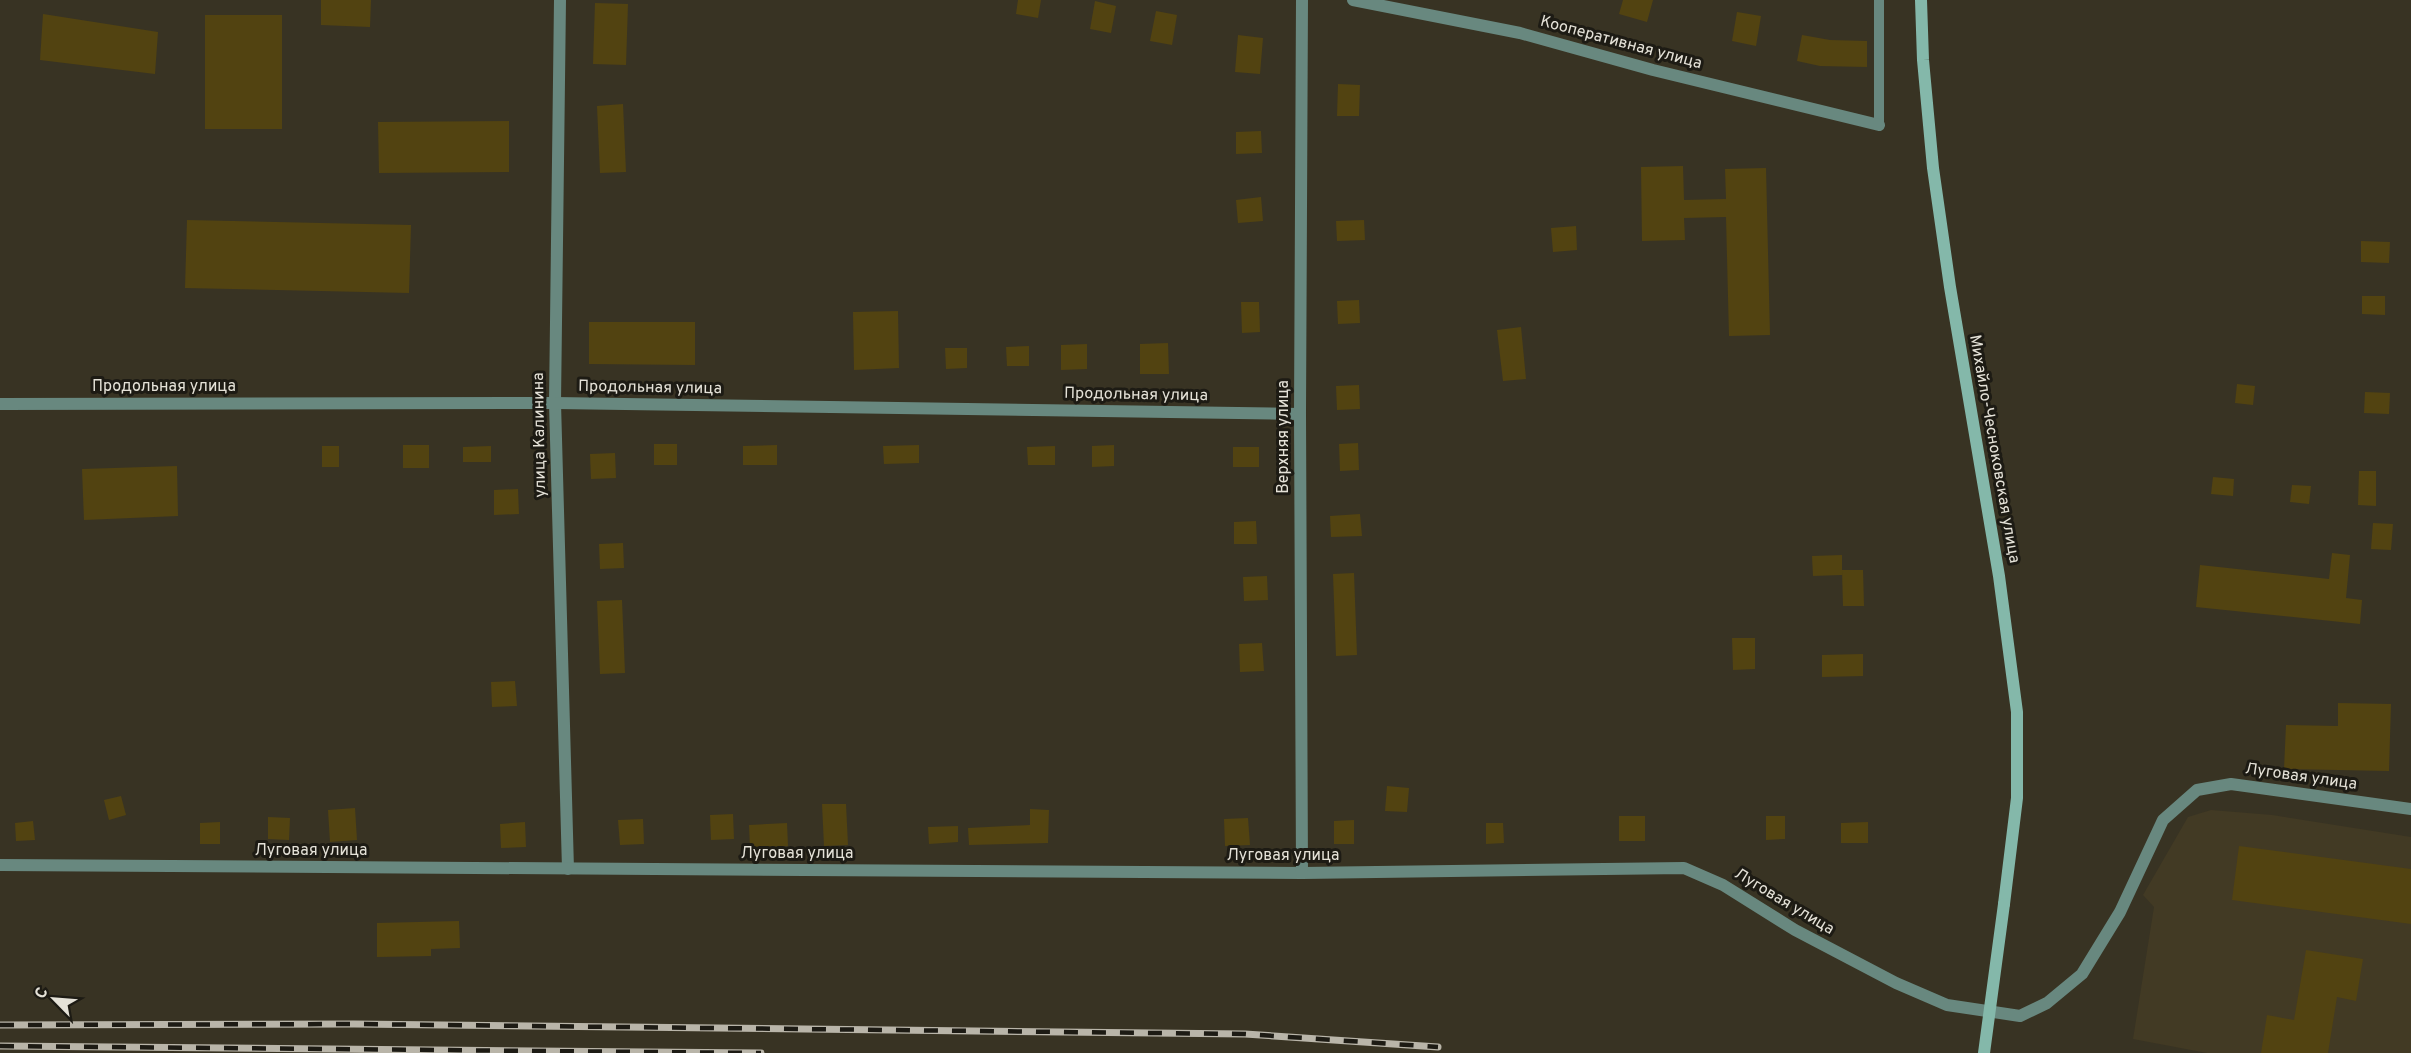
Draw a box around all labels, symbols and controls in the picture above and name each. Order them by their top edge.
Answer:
street label: Кооперативная улица [1538,12,1704,74]
street label: Михайло-Чесноковская улица [1964,333,2024,565]
street label: улица Калинина [529,372,551,498]
street label: Продольная улица [92,377,236,397]
street label: Продольная улица [578,377,722,399]
street label: Верхняя улица [1274,380,1294,494]
street label: Продольная улица [1064,384,1208,406]
street label: Луговая улица [2244,759,2358,795]
street label: Луговая улица [254,841,368,861]
street label: Луговая улица [740,844,854,864]
street label: Луговая улица [1226,846,1340,866]
street label: Луговая улица [1730,864,1838,940]
north arrow [24,969,84,1029]
text: С [31,985,53,1002]

